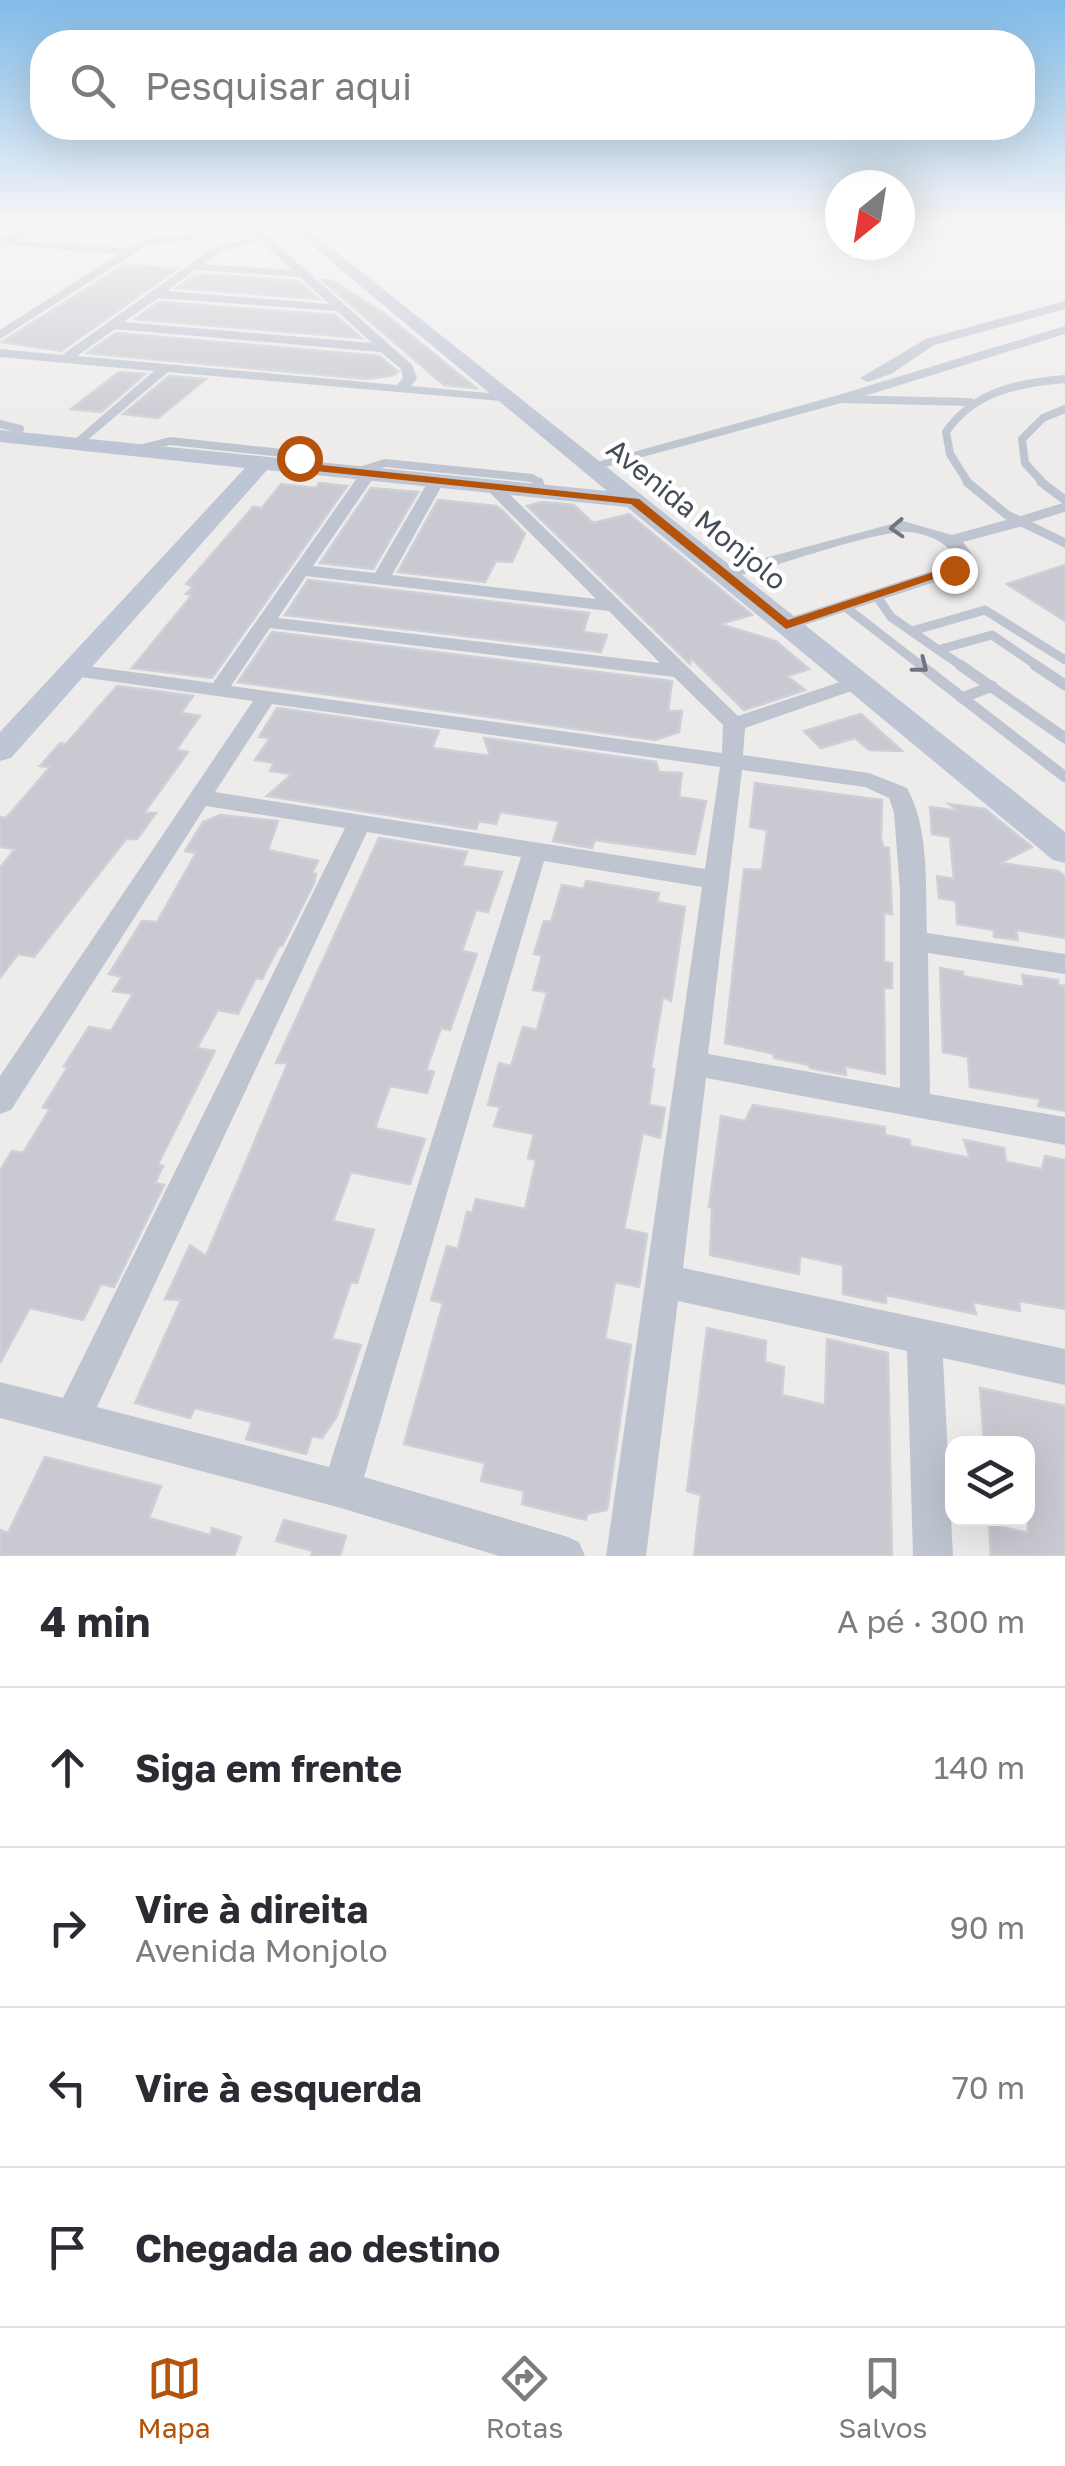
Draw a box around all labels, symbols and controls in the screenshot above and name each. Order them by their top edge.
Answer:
search box [30,30,1035,140]
icon: search [65,58,120,113]
text: Pesquisar aqui [145,63,412,108]
north arrow [825,170,915,260]
street label: Avenida Monjolo [601,432,793,596]
route start [277,436,323,482]
one-way arrow [889,518,904,539]
route end [932,548,978,594]
one-way arrow [909,654,927,672]
map controls [945,1436,1035,1526]
button: layers [945,1436,1035,1526]
text: 4 min [40,1596,150,1646]
text: A pé · 300 m [837,1602,1025,1640]
icon: ahead [40,1740,95,1795]
text: Siga em frente [135,1745,402,1790]
text: 140 m [934,1748,1025,1786]
text: Vire à direita [135,1886,368,1931]
icon: right [40,1900,95,1955]
text: 90 m [949,1908,1025,1946]
text: Avenida Monjolo [135,1931,388,1969]
icon: left [40,2060,95,2115]
text: Vire à esquerda [135,2065,422,2110]
text: 70 m [952,2068,1025,2106]
icon: arrive [40,2220,95,2275]
text: Chegada ao destino [135,2225,500,2270]
tab: Mapa [138,2351,211,2444]
tab: Rotas [486,2351,563,2444]
tab: Salvos [838,2351,927,2444]

